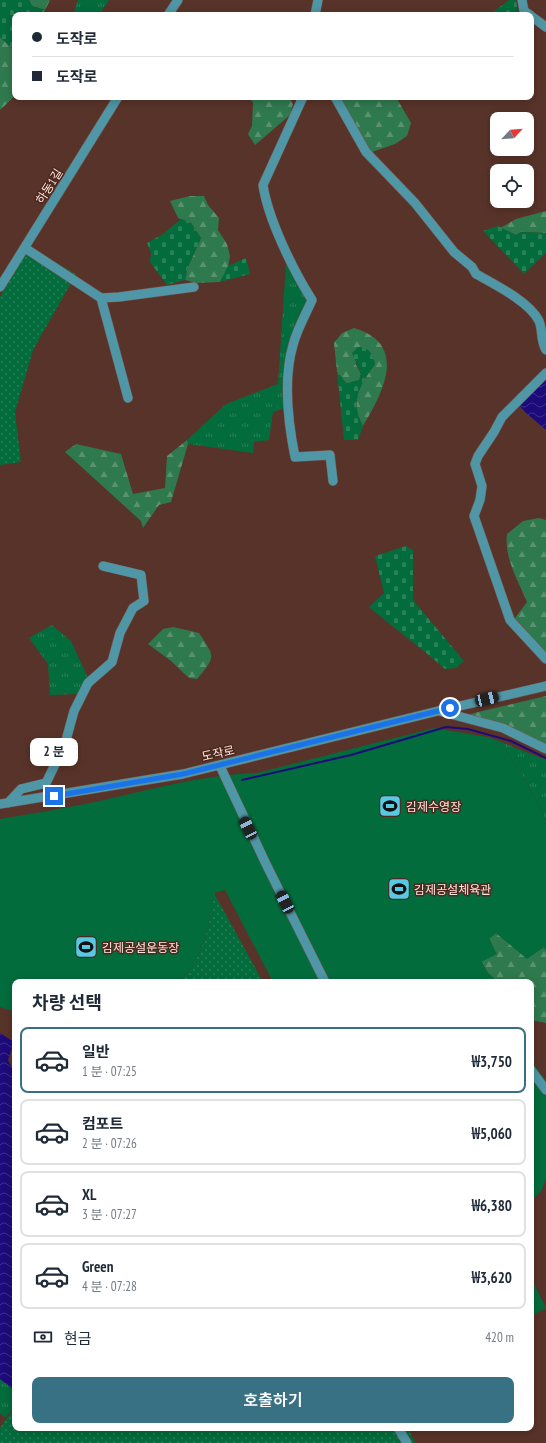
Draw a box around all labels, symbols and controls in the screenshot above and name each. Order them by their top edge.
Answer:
text: 도작로 [56,29,97,48]
text: 도작로 [56,67,97,86]
north arrow [490,112,534,156]
map controls [490,112,534,208]
button: locate [490,164,534,208]
street label: 하동1길 [32,166,66,206]
car [474,690,500,708]
route start [441,699,459,717]
callout: 2 분 [30,738,78,766]
street label: 도작로 [200,742,236,764]
text: 2 분 [44,743,64,760]
route end [45,787,63,805]
sports icon: 김제수영장 [377,793,403,819]
place label: 김제수영장 [406,799,461,814]
car [237,815,259,841]
sports icon: 김제공설체육관 [386,876,412,902]
place label: 김제공설체육관 [414,882,491,897]
car [274,889,296,915]
sports icon: 김제공설운동장 [73,934,99,960]
place label: 김제공설운동장 [102,940,179,955]
text: 차량 선택 [32,991,102,1014]
icon: car [34,1042,70,1078]
text: 일반 [82,1042,110,1061]
text: ₩3,750 [471,1052,512,1071]
text: 1 분 · 07:25 [82,1063,137,1080]
icon: car [34,1114,70,1150]
text: 컴포트 [82,1114,123,1133]
text: ₩5,060 [471,1124,512,1143]
text: 2 분 · 07:26 [82,1135,137,1152]
text: XL [82,1185,96,1204]
icon: car [34,1186,70,1222]
text: ₩6,380 [471,1196,512,1215]
text: 3 분 · 07:27 [82,1206,137,1223]
text: Green [82,1257,114,1276]
icon: car [34,1258,70,1294]
text: ₩3,620 [471,1268,512,1287]
text: 4 분 · 07:28 [82,1278,137,1295]
icon: cash [32,1326,54,1348]
text: 현금 [64,1329,92,1348]
text: 420 m [485,1329,514,1346]
button: 호출하기 [32,1377,514,1423]

